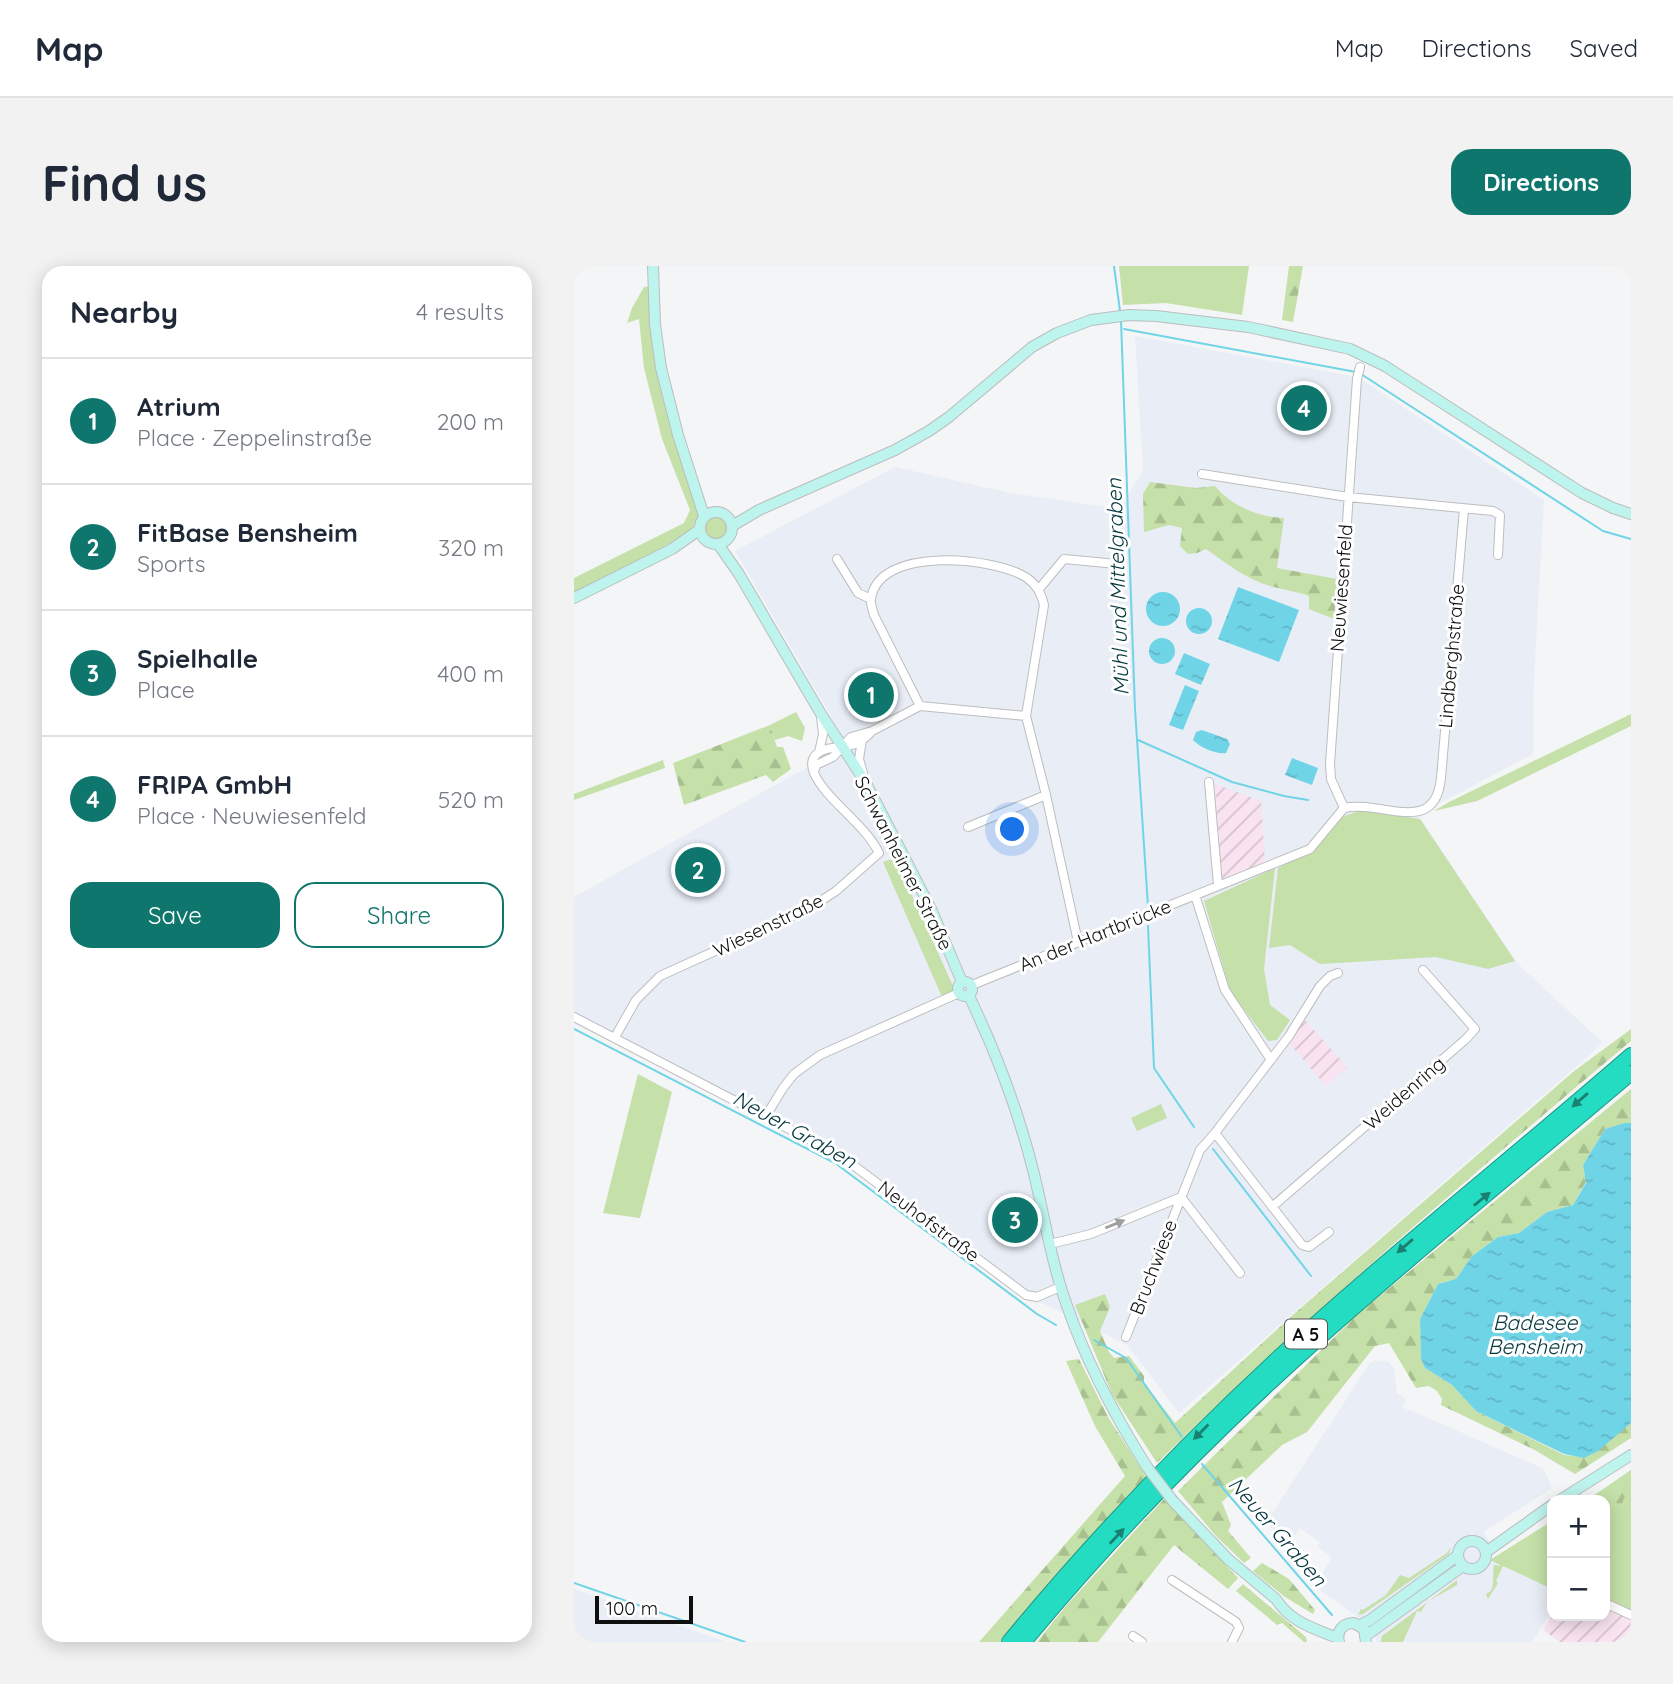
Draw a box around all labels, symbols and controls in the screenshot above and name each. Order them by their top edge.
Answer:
text: Map [35,28,103,69]
text: Map [1335,33,1384,63]
text: Directions [1422,33,1532,63]
text: Saved [1570,33,1638,63]
button: Directions [1451,149,1631,215]
text: Find us [42,152,207,213]
text: Nearby [70,293,178,331]
text: 4 results [416,297,504,326]
pin: 4 [1281,382,1327,434]
text: Atrium [137,390,221,423]
text: 1 [89,407,97,436]
text: 200 m [437,407,504,436]
text: Place · Zeppelinstraße [137,423,372,452]
water label: Mühl und Mittelgraben [1100,477,1134,696]
text: FitBase Bensheim [137,516,358,549]
street label: Neuwiesenfeld [1325,523,1357,653]
text: 2 [86,533,100,562]
text: 320 m [438,533,504,562]
text: Sports [137,549,206,578]
street label: Lindberghstraße [1433,583,1469,729]
text: Spielhalle [137,642,258,675]
text: 3 [87,659,99,688]
text: 400 m [437,659,504,688]
pin: 1 [848,669,894,721]
text: Place [137,675,195,704]
text: FRIPA GmbH [137,768,292,801]
street label: Schwanheimer Straße [850,772,958,954]
text: 4 [86,785,100,814]
text: 520 m [438,785,504,814]
text: Place · Neuwiesenfeld [137,801,366,830]
your location [995,812,1029,846]
pin: 2 [675,844,721,896]
button: Save [70,882,280,948]
button: Share [294,882,504,948]
street label: Wiesenstraße [709,888,827,962]
street label: An der Hartbrücke [1015,894,1175,976]
street label: Weidenring [1358,1051,1450,1135]
water label: Neuer Graben [729,1085,862,1174]
one-way arrow [1571,1092,1589,1108]
street label: Neuhofstraße [874,1175,984,1267]
one-way arrow [1474,1192,1491,1207]
pin: 3 [992,1194,1038,1246]
street label: Bruchwiese [1124,1216,1182,1318]
one-way arrow [1105,1219,1126,1230]
one-way arrow [1397,1238,1414,1253]
water label: Badesee Bensheim [1488,1309,1583,1359]
road number: A 5 [1285,1320,1327,1349]
one-way arrow [1193,1423,1210,1439]
water label: Neuer Graben [1223,1471,1333,1592]
map controls [1547,1495,1610,1621]
button: + [1547,1495,1610,1558]
one-way arrow [1109,1527,1126,1544]
button: − [1547,1558,1610,1621]
scale bar [595,1593,693,1625]
text: 100 m [606,1596,658,1620]

